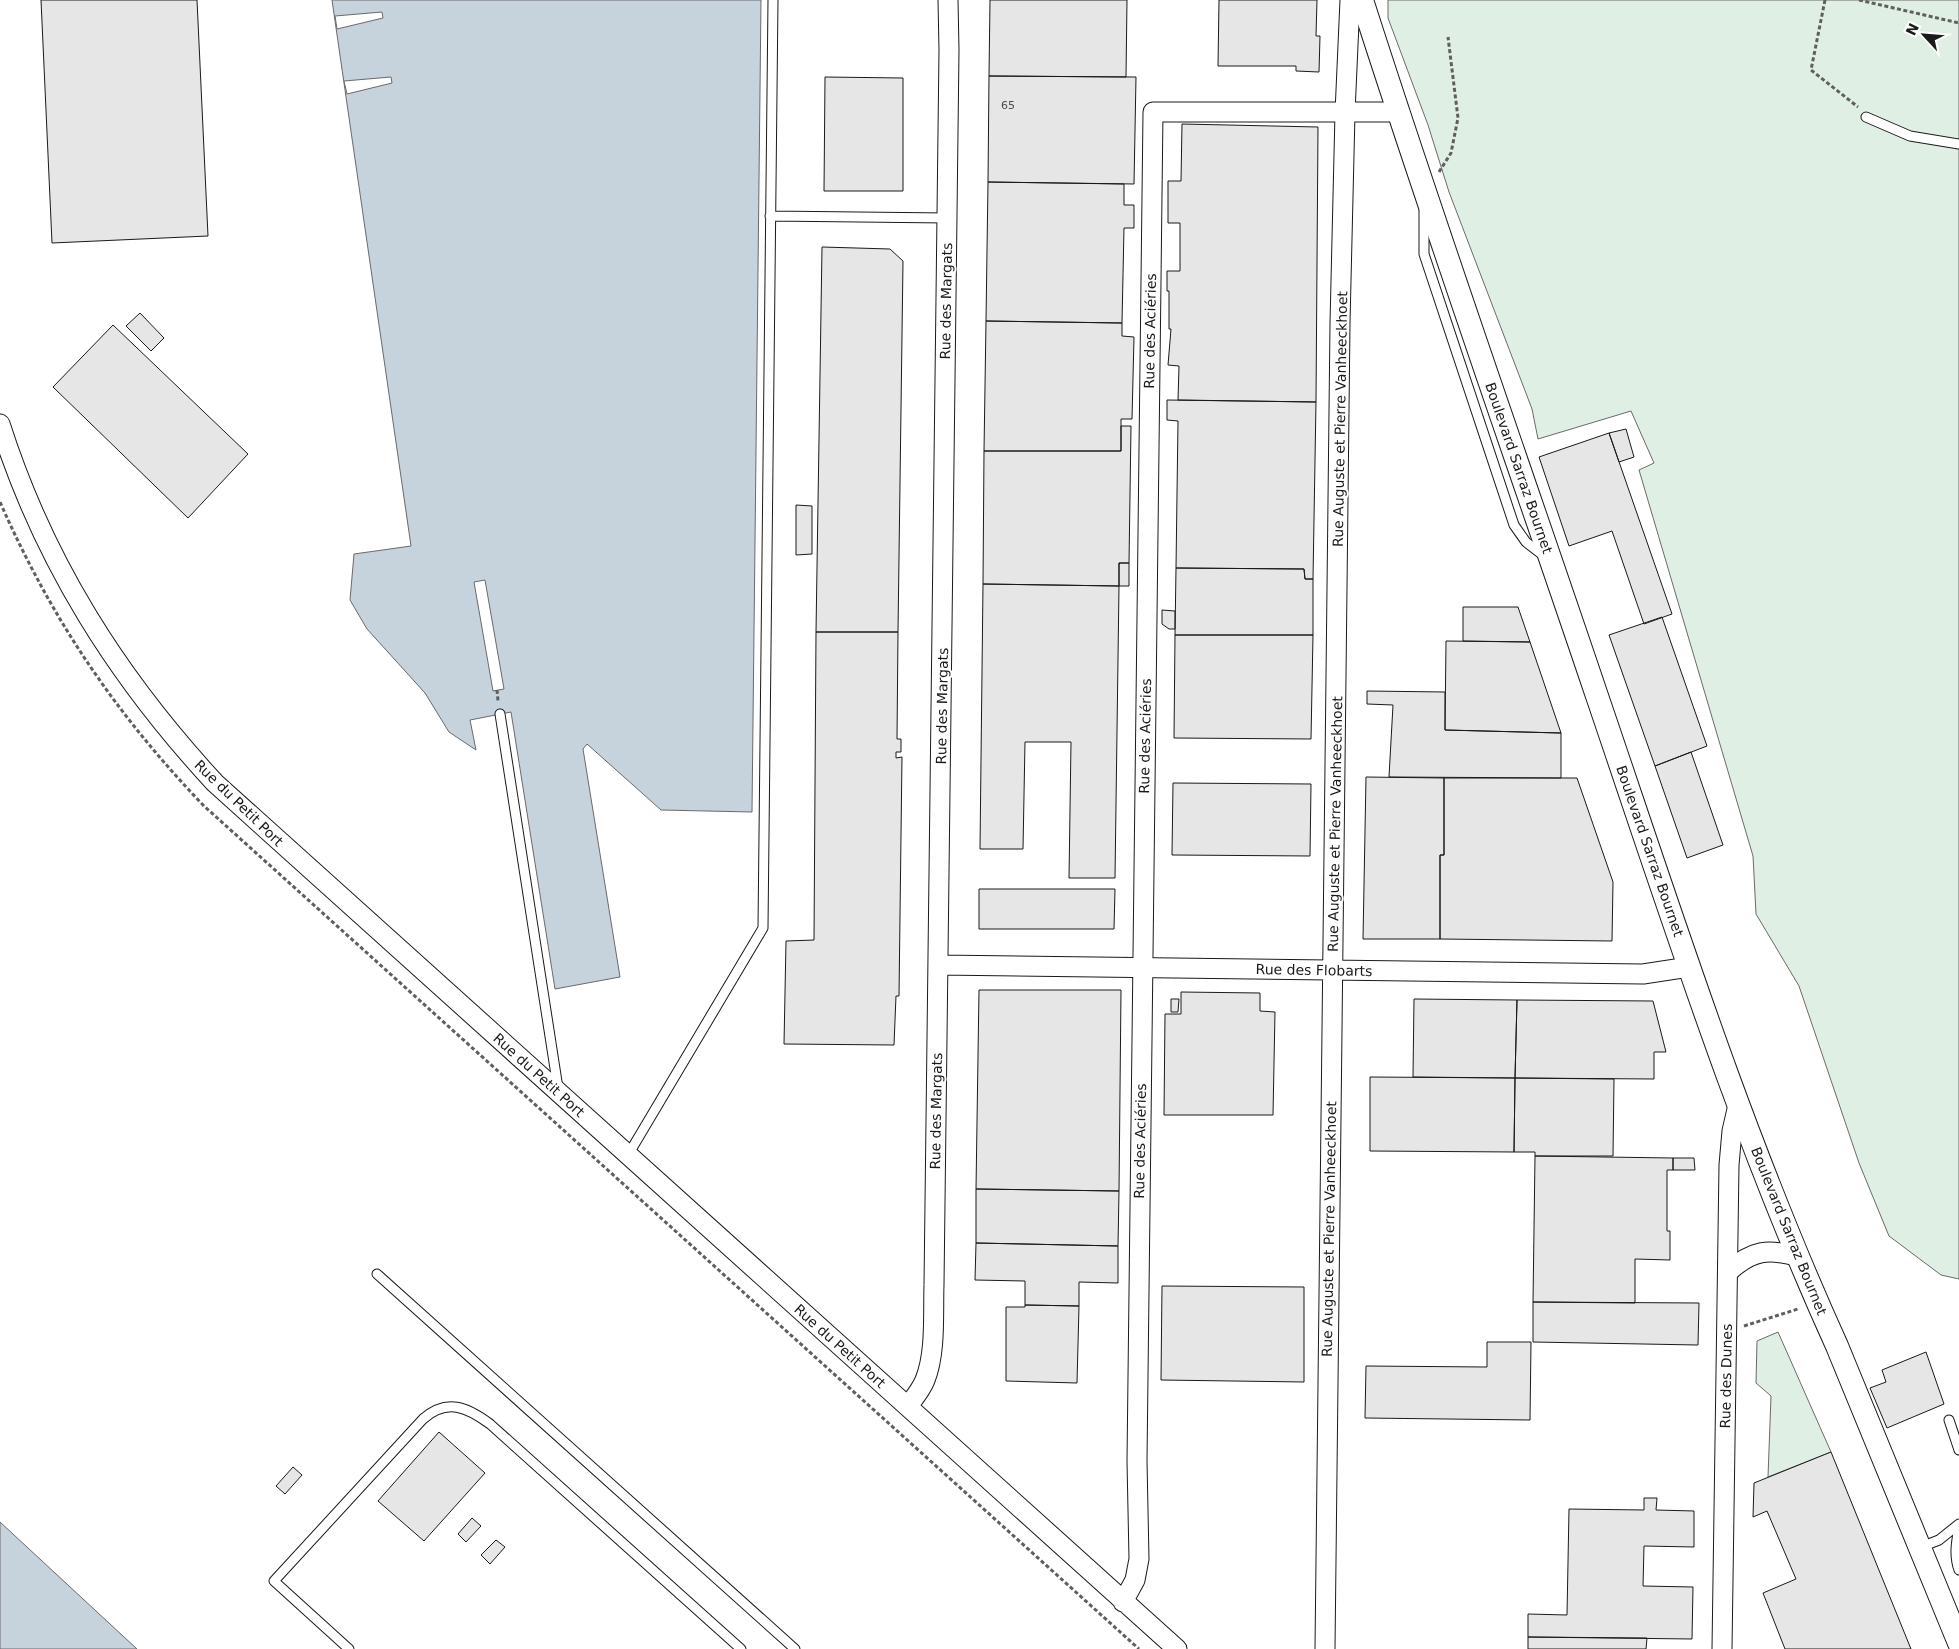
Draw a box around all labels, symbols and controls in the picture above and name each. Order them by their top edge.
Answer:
north arrow [1899,10,1949,60]
text: N [1903,21,1922,38]
house number: 65 [1001,99,1015,112]
street label: Rue des Margats [937,243,955,359]
street label: Rue des Aciéries [1141,273,1159,389]
street label: Rue Auguste et Pierre Vanheeckhoet [1330,291,1350,547]
street label: Boulevard Sarraz Bournet [1482,380,1556,556]
street label: Rue des Margats [933,648,951,764]
street label: Rue des Aciéries [1136,678,1154,794]
street label: Rue Auguste et Pierre Vanheeckhoet [1325,696,1345,952]
street label: Rue du Petit Port [191,757,287,850]
street label: Boulevard Sarraz Bournet [1613,763,1687,939]
street label: Rue des Flobarts [1255,961,1373,979]
street label: Rue du Petit Port [490,1030,588,1120]
street label: Rue des Margats [927,1053,945,1169]
street label: Rue des Aciéries [1131,1083,1149,1199]
street label: Rue Auguste et Pierre Vanheeckhoet [1319,1101,1339,1357]
street label: Boulevard Sarraz Bournet [1748,1145,1830,1318]
street label: Rue du Petit Port [791,1301,889,1391]
street label: Rue des Dunes [1717,1324,1735,1428]

